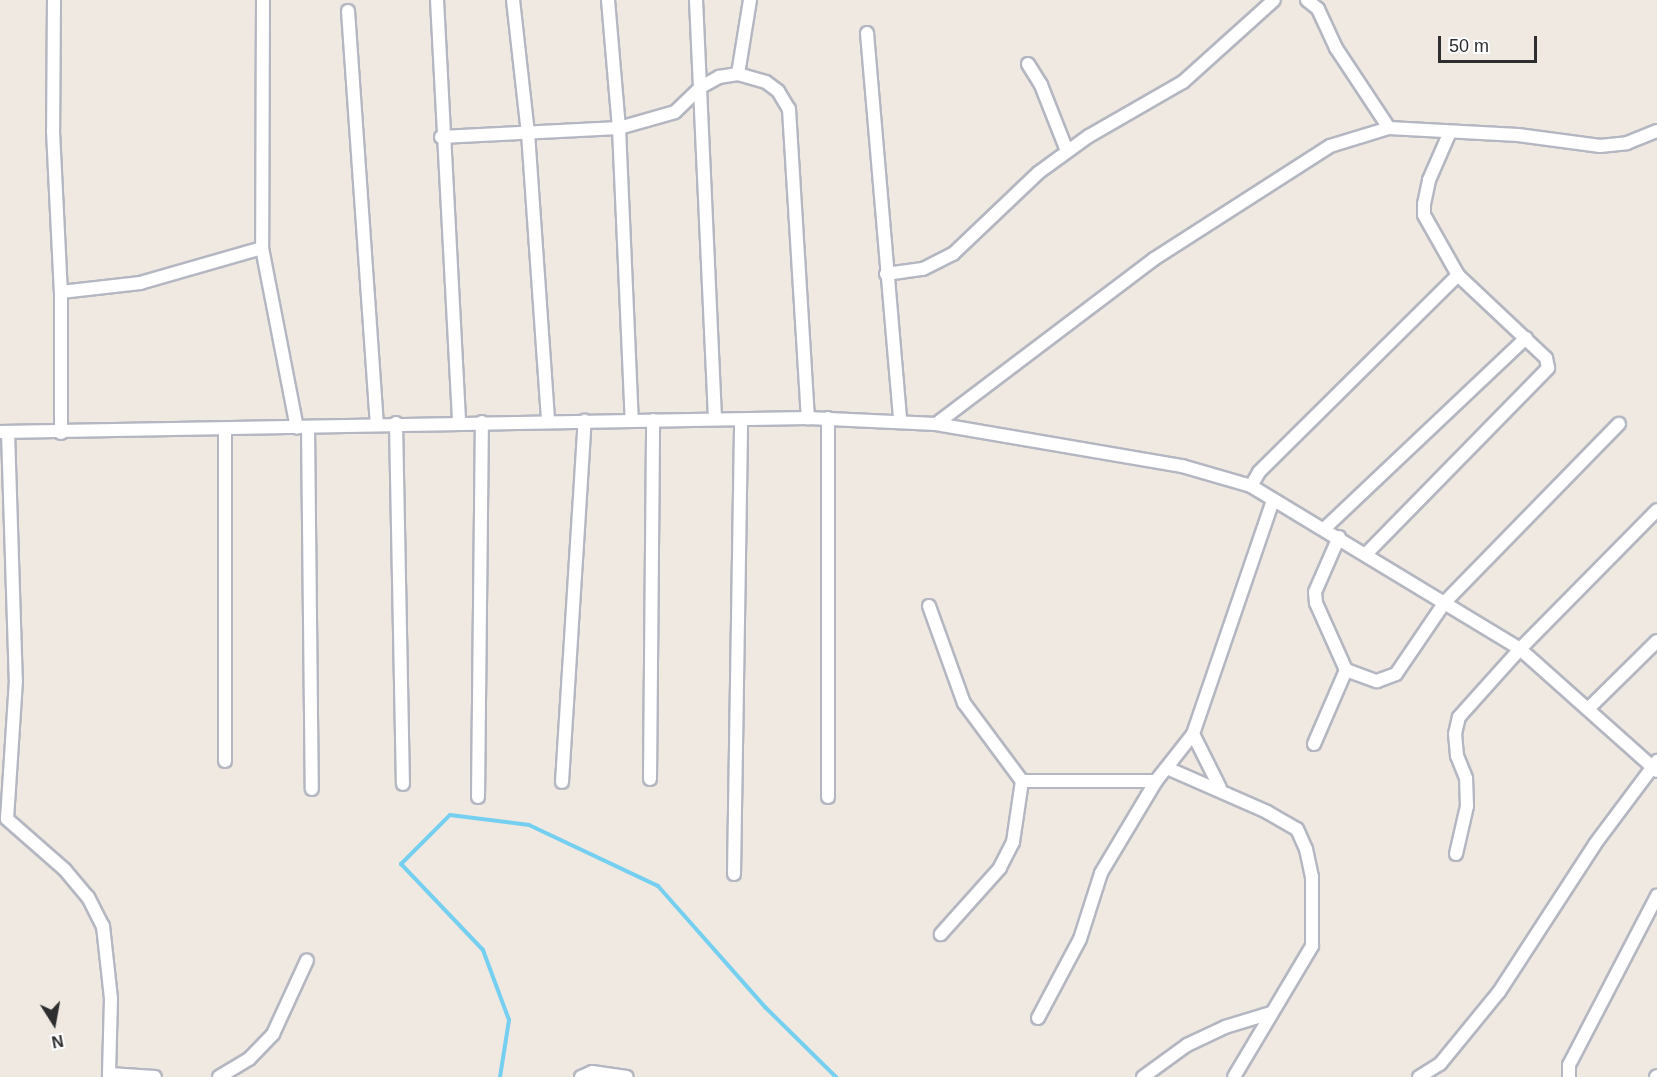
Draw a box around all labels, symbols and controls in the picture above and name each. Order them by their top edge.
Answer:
scale bar [1441,24,1540,62]
text: 50 m [1449,36,1489,56]
north arrow [24,993,84,1053]
text: N [50,1032,65,1051]

